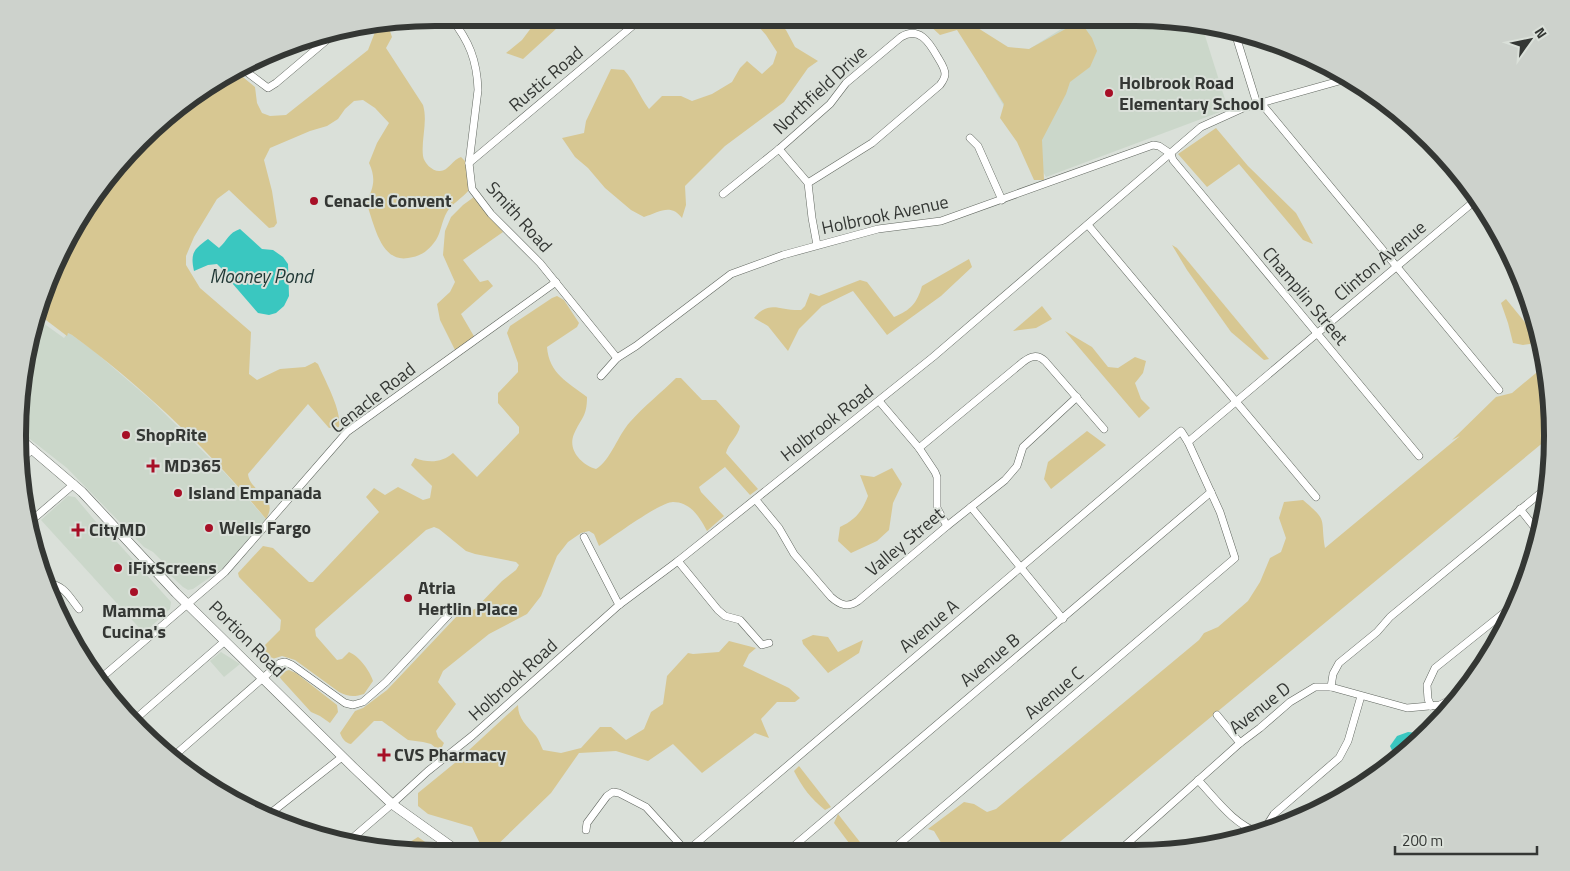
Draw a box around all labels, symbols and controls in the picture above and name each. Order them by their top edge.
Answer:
north arrow [1505,15,1555,65]
text: N [1530,23,1553,42]
street label: Rustic Road [503,39,589,118]
street label: Northfield Drive [767,39,873,140]
place label: Holbrook Road Elementary School [1119,69,1264,117]
marker: Holbrook Road Elementary School [1103,87,1115,99]
street label: Smith Road [480,175,559,258]
place label: Cenacle Convent [324,187,452,214]
street label: Holbrook Avenue [819,188,951,241]
marker: Cenacle Convent [308,195,320,207]
street label: Clinton Avenue [1328,214,1432,307]
street label: Champlin Street [1256,241,1355,351]
water label: Mooney Pond [209,261,315,290]
street label: Cenacle Road [324,356,421,439]
street label: Holbrook Road [774,378,879,468]
place label: ShopRite [136,421,207,448]
marker: ShopRite [120,429,132,441]
place label: MD365 [164,452,221,479]
marker: MD365 [146,459,160,473]
place label: Island Empanada [188,479,322,506]
marker: Island Empanada [172,487,184,499]
street label: Valley Street [859,500,950,583]
place label: Wells Fargo [219,514,311,541]
place label: CityMD [89,516,146,543]
marker: Wells Fargo [203,522,215,534]
marker: CityMD [71,523,85,537]
place label: iFixScreens [128,554,217,581]
marker: iFixScreens [112,562,124,574]
place label: Atria Hertlin Place [418,574,518,622]
marker: Mamma Cucina's [128,586,140,598]
marker: Atria Hertlin Place [402,592,414,604]
street label: Avenue A [893,592,965,659]
street label: Portion Road [203,594,292,683]
place label: Mamma Cucina's [102,597,166,645]
street label: Avenue B [954,626,1026,693]
street label: Holbrook Road [462,632,563,727]
street label: Avenue C [1018,660,1089,725]
street label: Avenue D [1223,675,1296,740]
place label: CVS Pharmacy [394,741,506,768]
marker: CVS Pharmacy [378,749,390,761]
scale bar [1395,824,1538,856]
text: 200 m [1402,829,1443,852]

